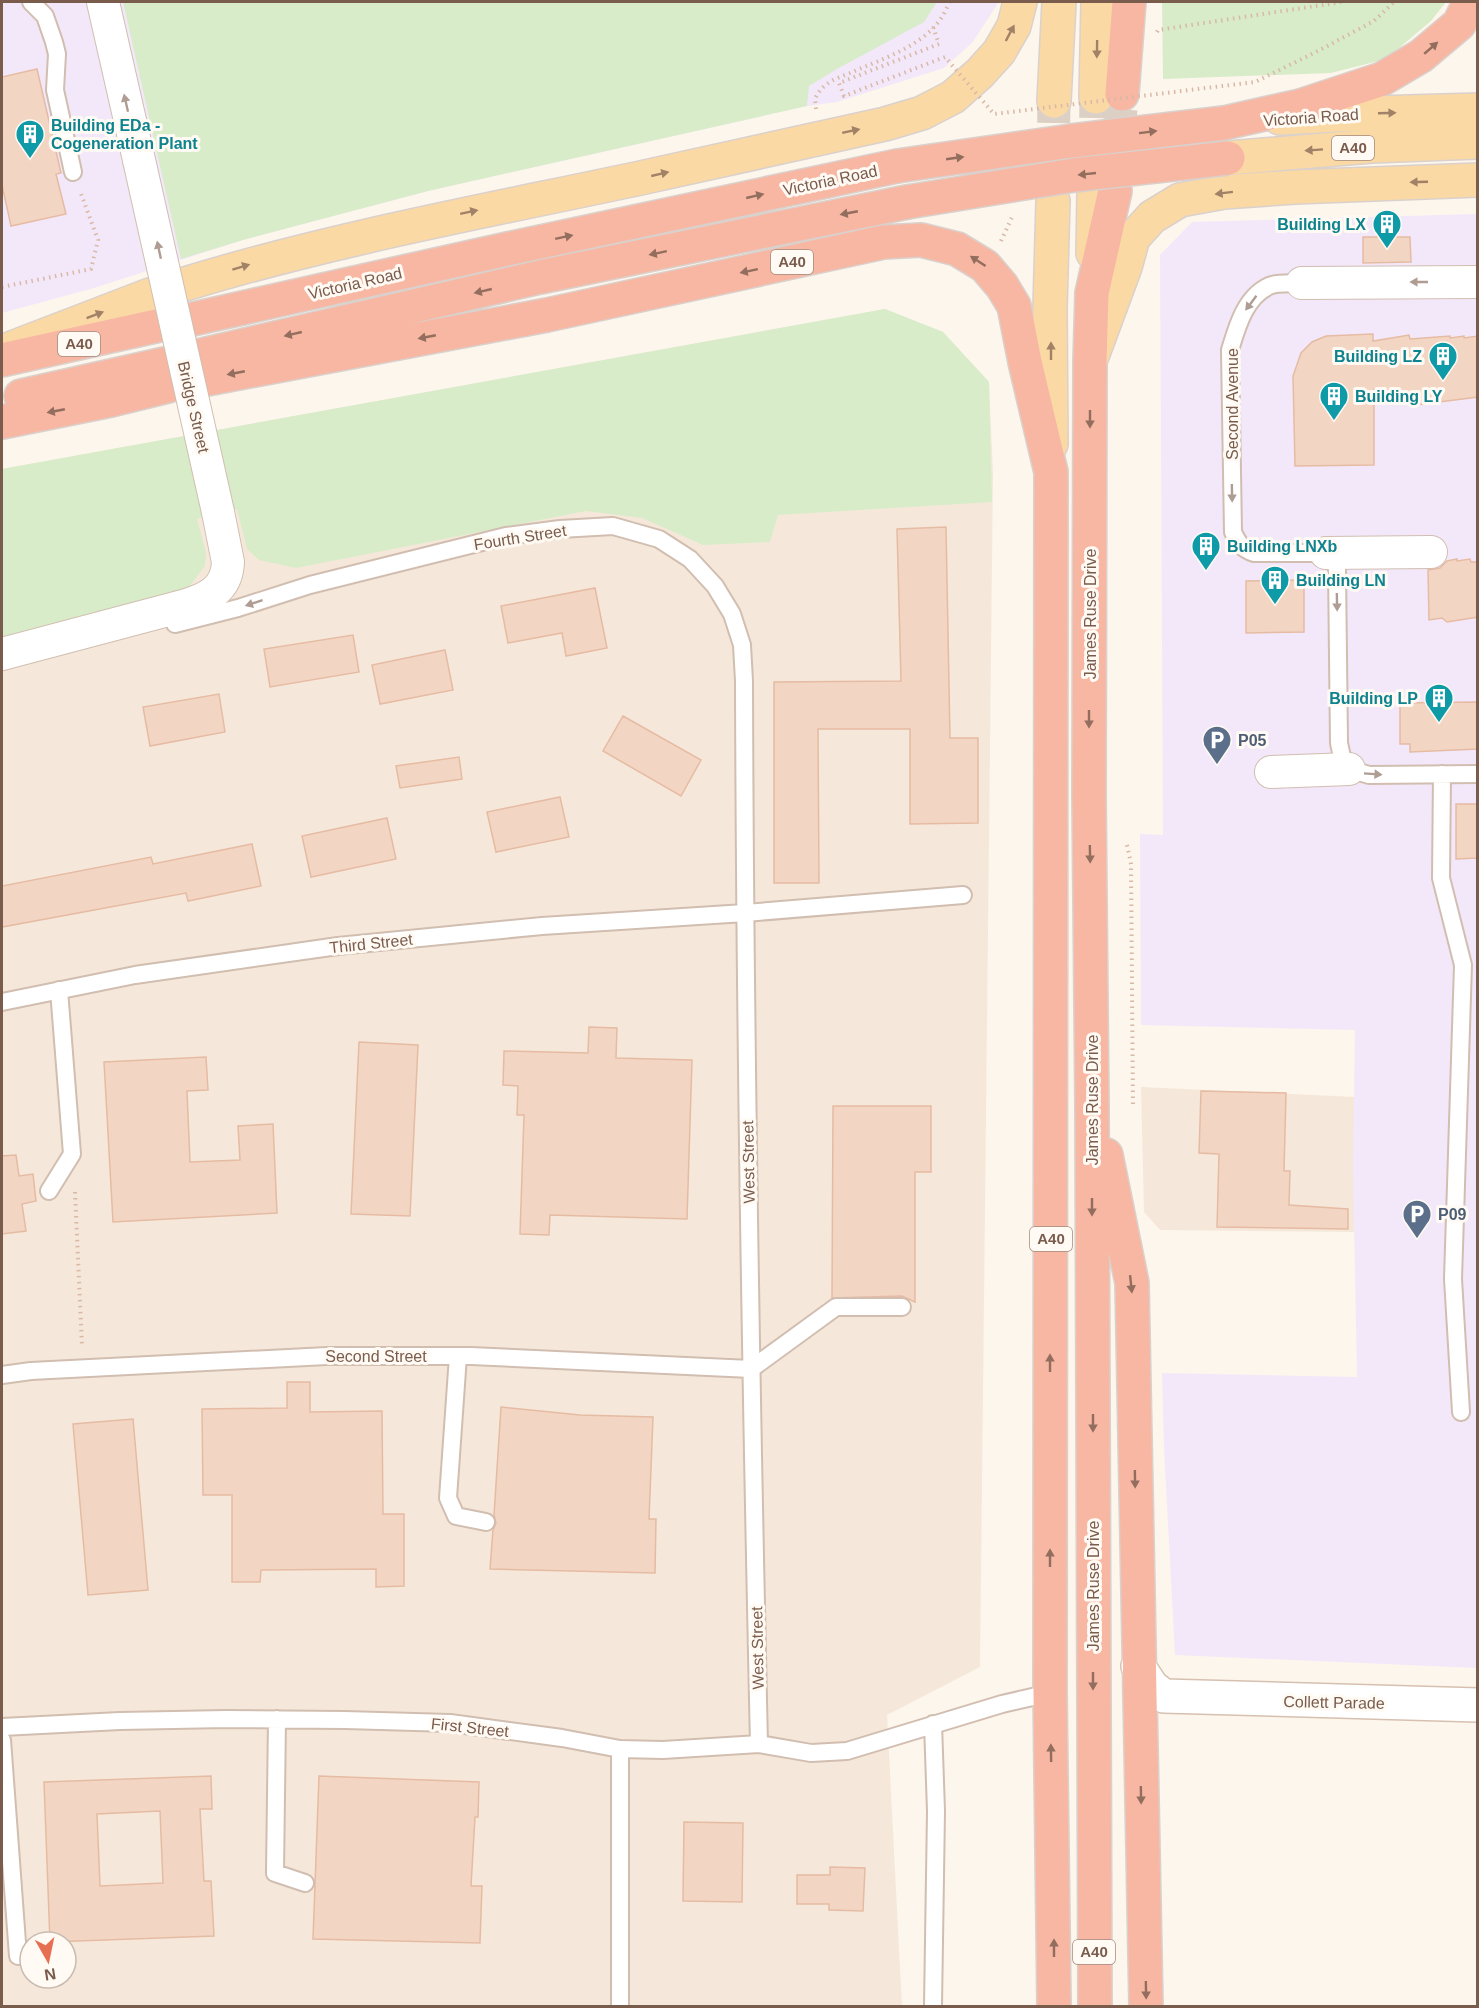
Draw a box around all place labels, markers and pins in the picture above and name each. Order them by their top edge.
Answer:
place label: Building EDa - Cogeneration Plant [51,117,198,152]
building icon: Building EDa - Cogeneration Plant [14,118,46,160]
building icon: Building LX [1371,208,1403,250]
place label: Building LX [1277,216,1366,233]
building icon: Building LZ [1427,340,1459,382]
place label: Building LZ [1334,348,1422,365]
building icon: Building LY [1318,380,1350,422]
place label: Building LY [1355,388,1443,405]
building icon: Building LNXb [1190,530,1222,572]
place label: Building LNXb [1227,538,1337,555]
building icon: Building LN [1259,564,1291,606]
place label: Building LN [1296,572,1386,589]
building icon: Building LP [1423,682,1455,724]
place label: Building LP [1329,690,1418,707]
parking icon: P05 [1201,724,1233,766]
place label: P05 [1238,732,1267,749]
parking icon: P09 [1401,1198,1433,1240]
place label: P09 [1438,1206,1467,1223]

